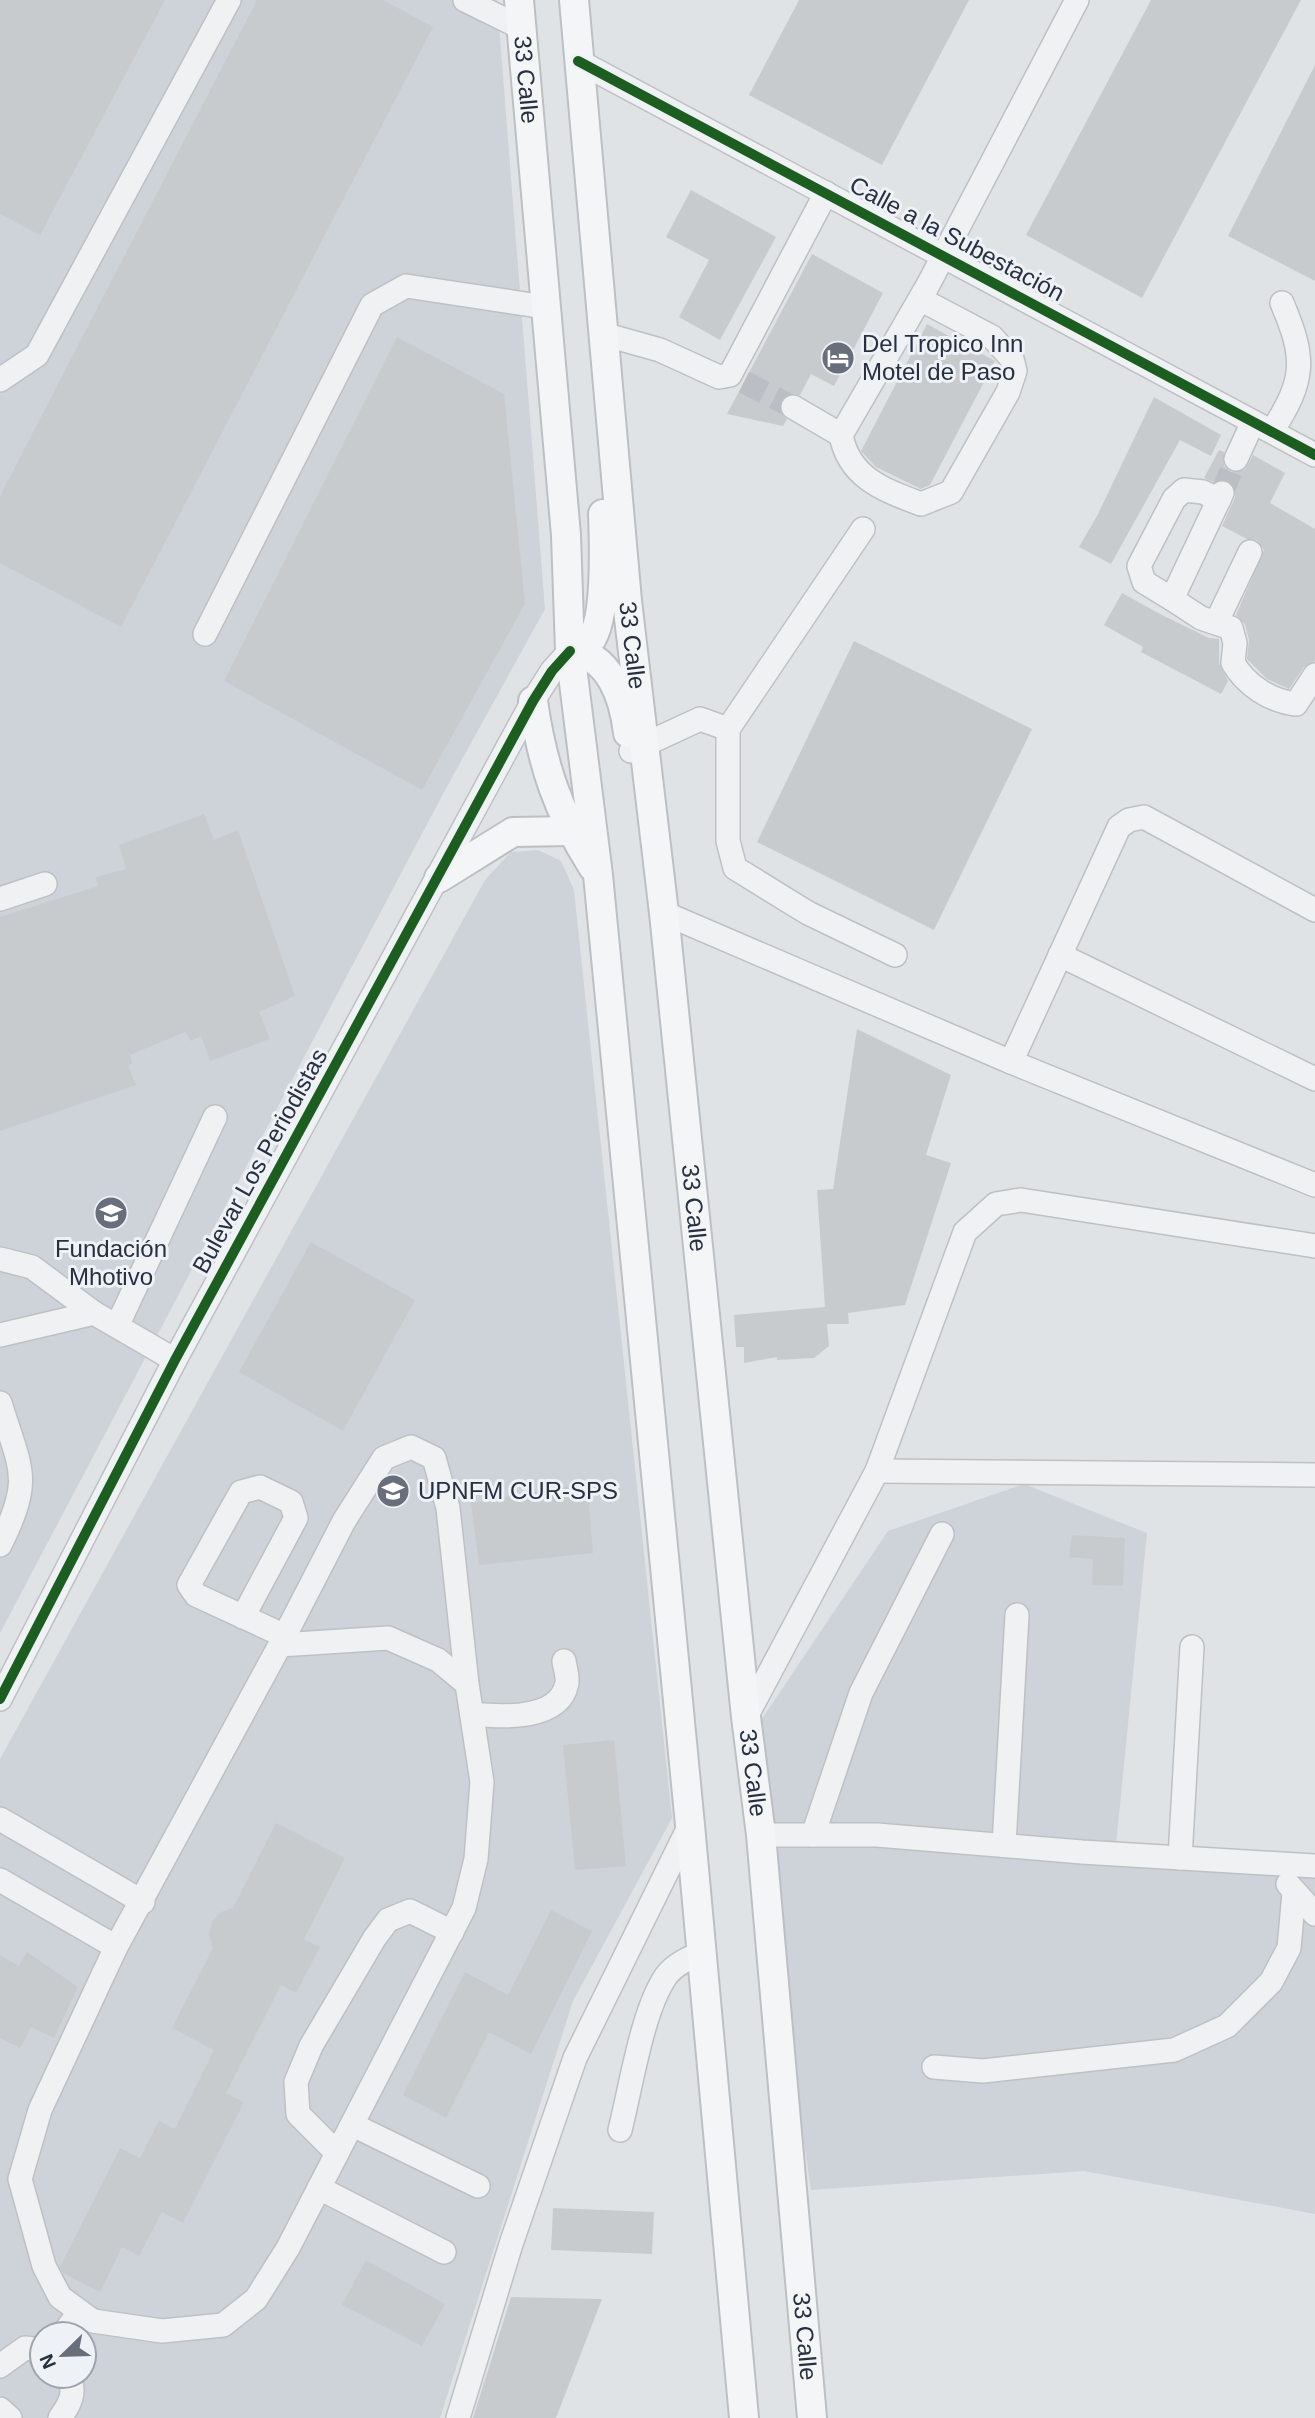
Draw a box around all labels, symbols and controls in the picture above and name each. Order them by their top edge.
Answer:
street label: 33 Calle [509,35,544,125]
street label: Calle a la Subestación [845,171,1069,307]
place label: Del Tropico Inn Motel de Paso [862,330,1023,385]
hotel icon: Del Tropico Inn Motel de Paso [819,339,857,377]
street label: 33 Calle [614,600,651,691]
street label: Bulevar Los Periodistas [187,1044,332,1278]
street label: 33 Calle [677,1163,712,1253]
school or university icon: Fundación Mhotivo [92,1194,130,1232]
place label: Fundación Mhotivo [55,1235,167,1290]
school or university icon: UPNFM CUR-SPS [374,1472,412,1510]
place label: UPNFM CUR-SPS [418,1477,618,1504]
street label: 33 Calle [735,1727,773,1818]
street label: 33 Calle [788,2291,823,2381]
north arrow [28,2320,98,2390]
text: N [35,2351,60,2372]

